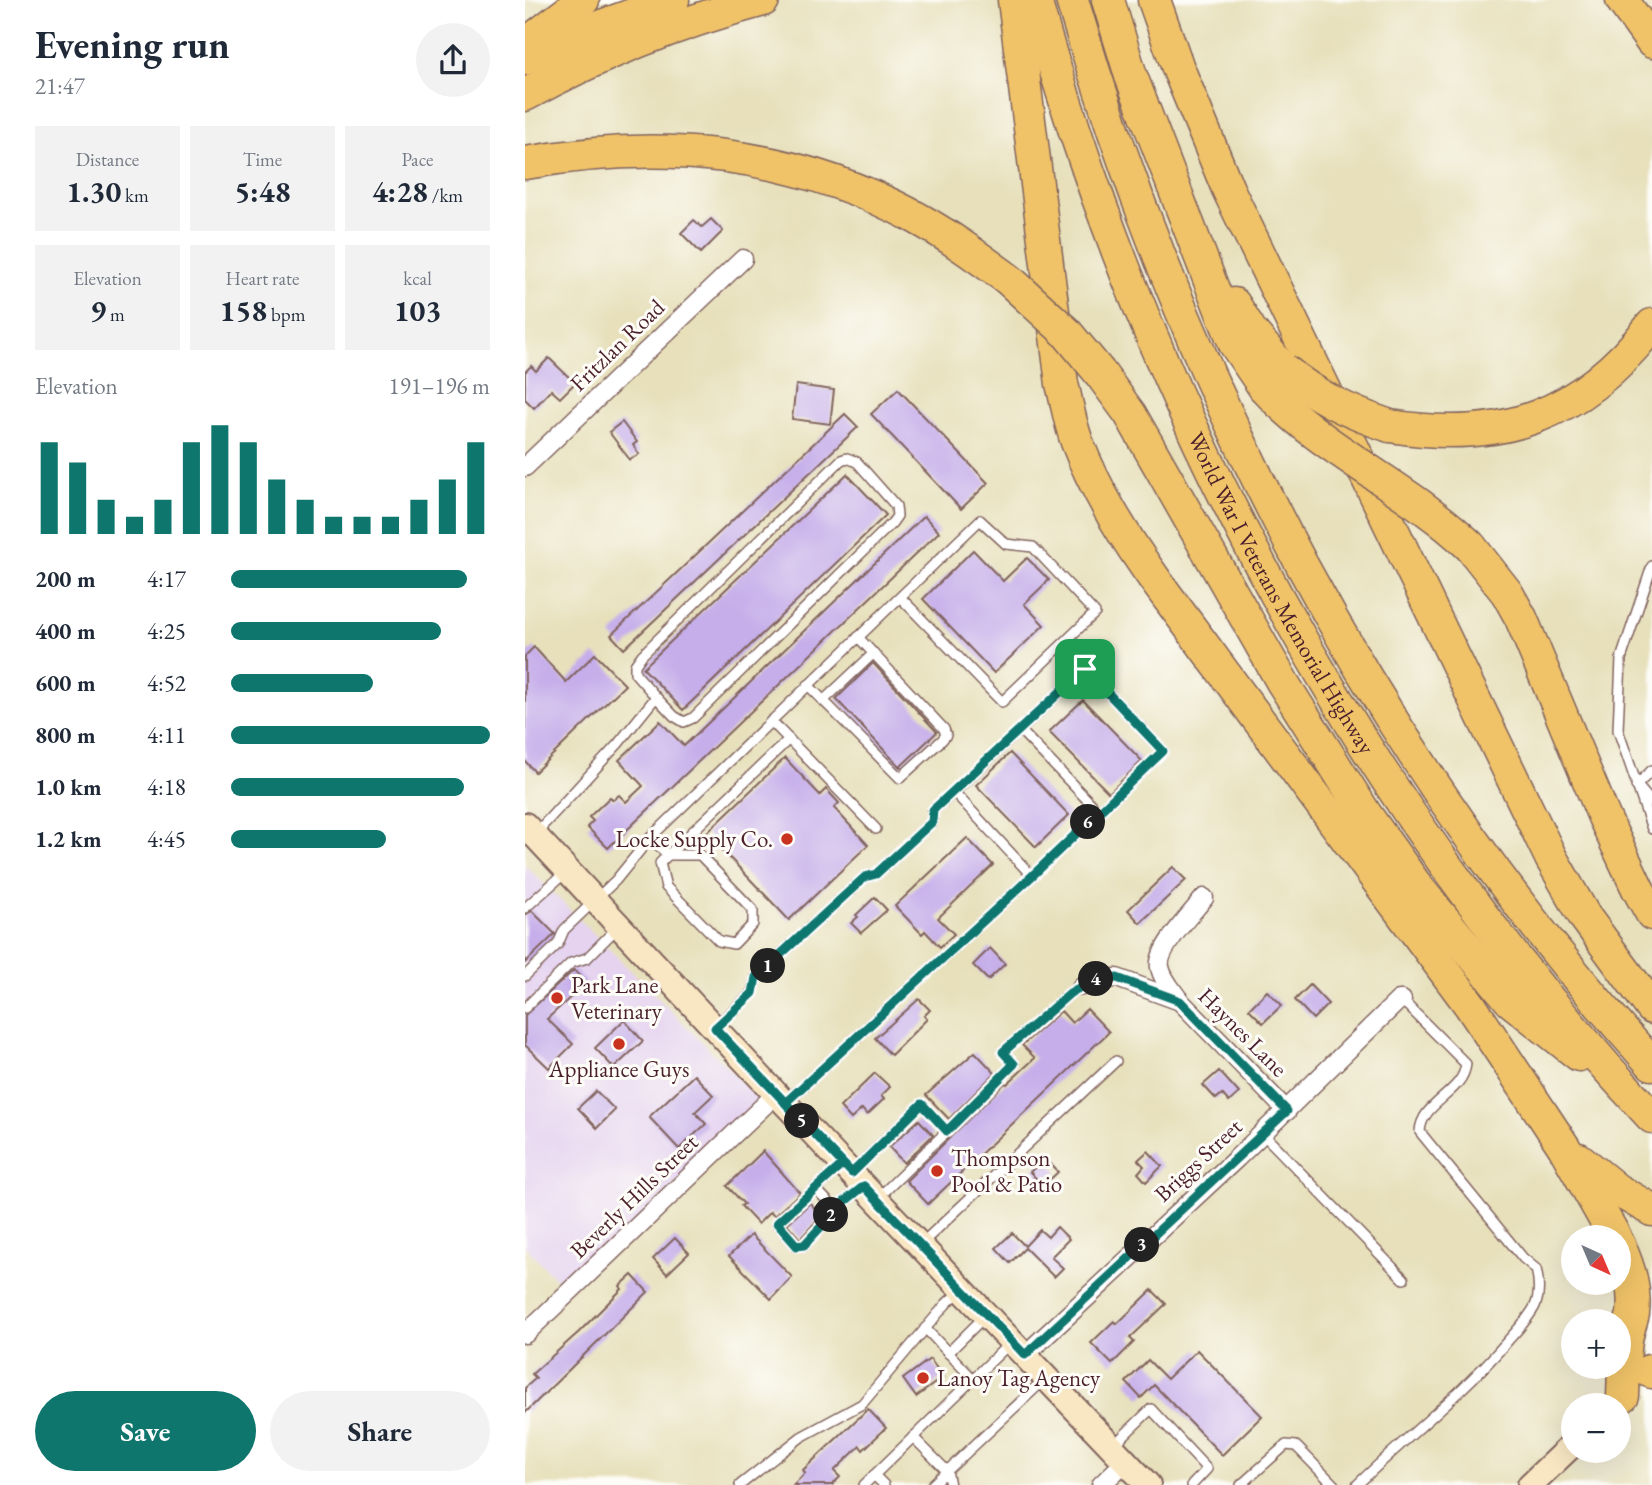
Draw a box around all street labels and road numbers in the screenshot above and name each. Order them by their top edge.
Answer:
street label: Fritzlan Road [563,292,671,398]
street label: World War I Veterans Memorial Highway [1181,427,1382,760]
street label: Haynes Lane [1192,981,1294,1083]
street label: Briggs Street [1148,1111,1249,1208]
street label: Beverly Hills Street [564,1127,705,1265]

